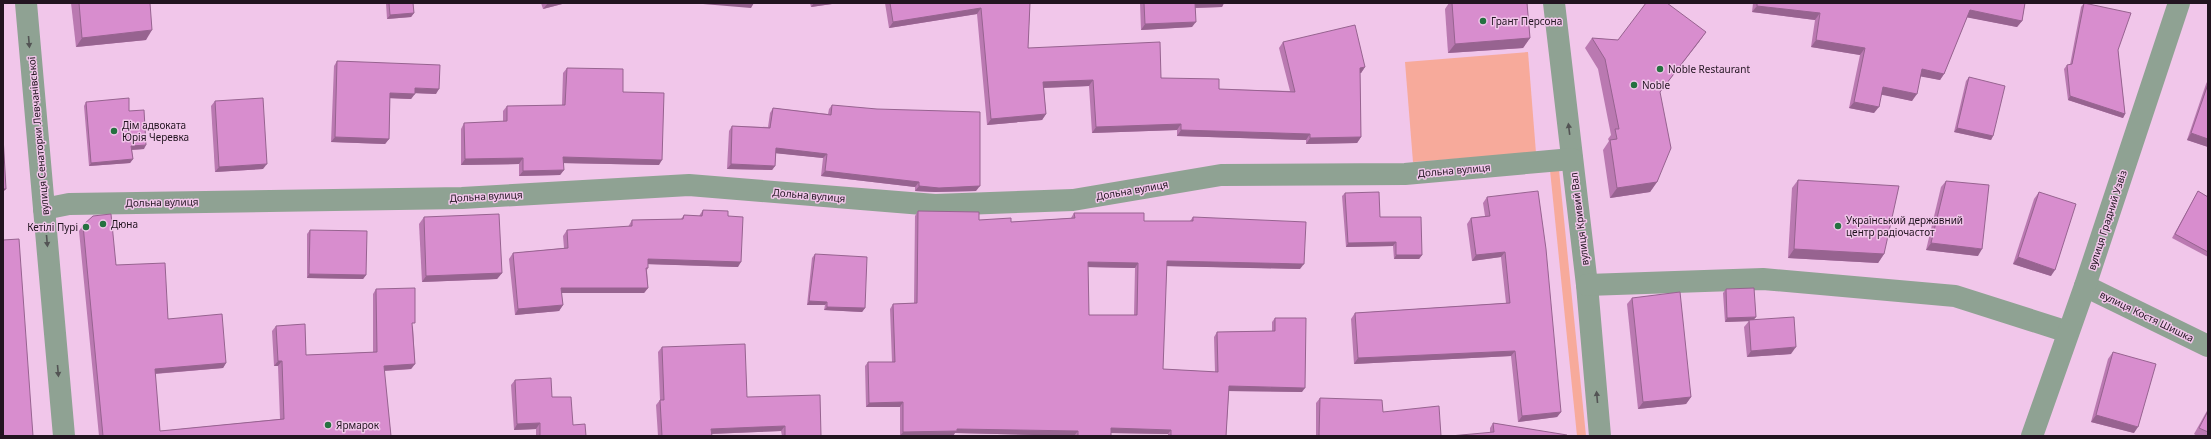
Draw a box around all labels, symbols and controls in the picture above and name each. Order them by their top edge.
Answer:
place label: Грант Персона [1491,14,1562,28]
marker: Грант Персона [1478,16,1488,26]
one-way arrow [26,36,33,48]
street label: вулиця Сенаторки Левчанівської [24,56,52,216]
place label: Noble Restaurant [1668,62,1750,76]
marker: Noble Restaurant [1655,64,1665,74]
place label: Noble [1642,78,1670,92]
marker: Noble [1629,80,1639,90]
place label: Дім адвоката Юрія Черевка [122,118,189,144]
one-way arrow [1565,123,1572,135]
marker: Дім адвоката Юрія Черевка [109,126,119,136]
street label: Дольна вулиця [1417,160,1491,180]
street label: вулиця Градний Узвіз [2084,168,2130,272]
street label: вулиця Кривий Вал [1566,171,1592,266]
street label: Дольна вулиця [1095,177,1169,203]
street label: Дольна вулиця [772,185,846,205]
street label: Дольна вулиця [449,187,523,205]
street label: Дольна вулиця [125,194,199,210]
place label: Український державний центр радіочастот [1846,213,1963,239]
place label: Дюна [111,217,138,231]
marker: Дюна [98,219,108,229]
place label: Кетілі Пурі [27,220,78,234]
marker: Український державний центр радіочастот [1833,221,1843,231]
marker: Кетілі Пурі [81,222,91,232]
one-way arrow [44,235,50,247]
street label: вулиця Костя Шишка [2098,287,2196,345]
one-way arrow [55,365,61,377]
one-way arrow [1594,391,1600,403]
place label: Ярмарок [336,418,380,432]
marker: Ярмарок [323,420,333,430]

